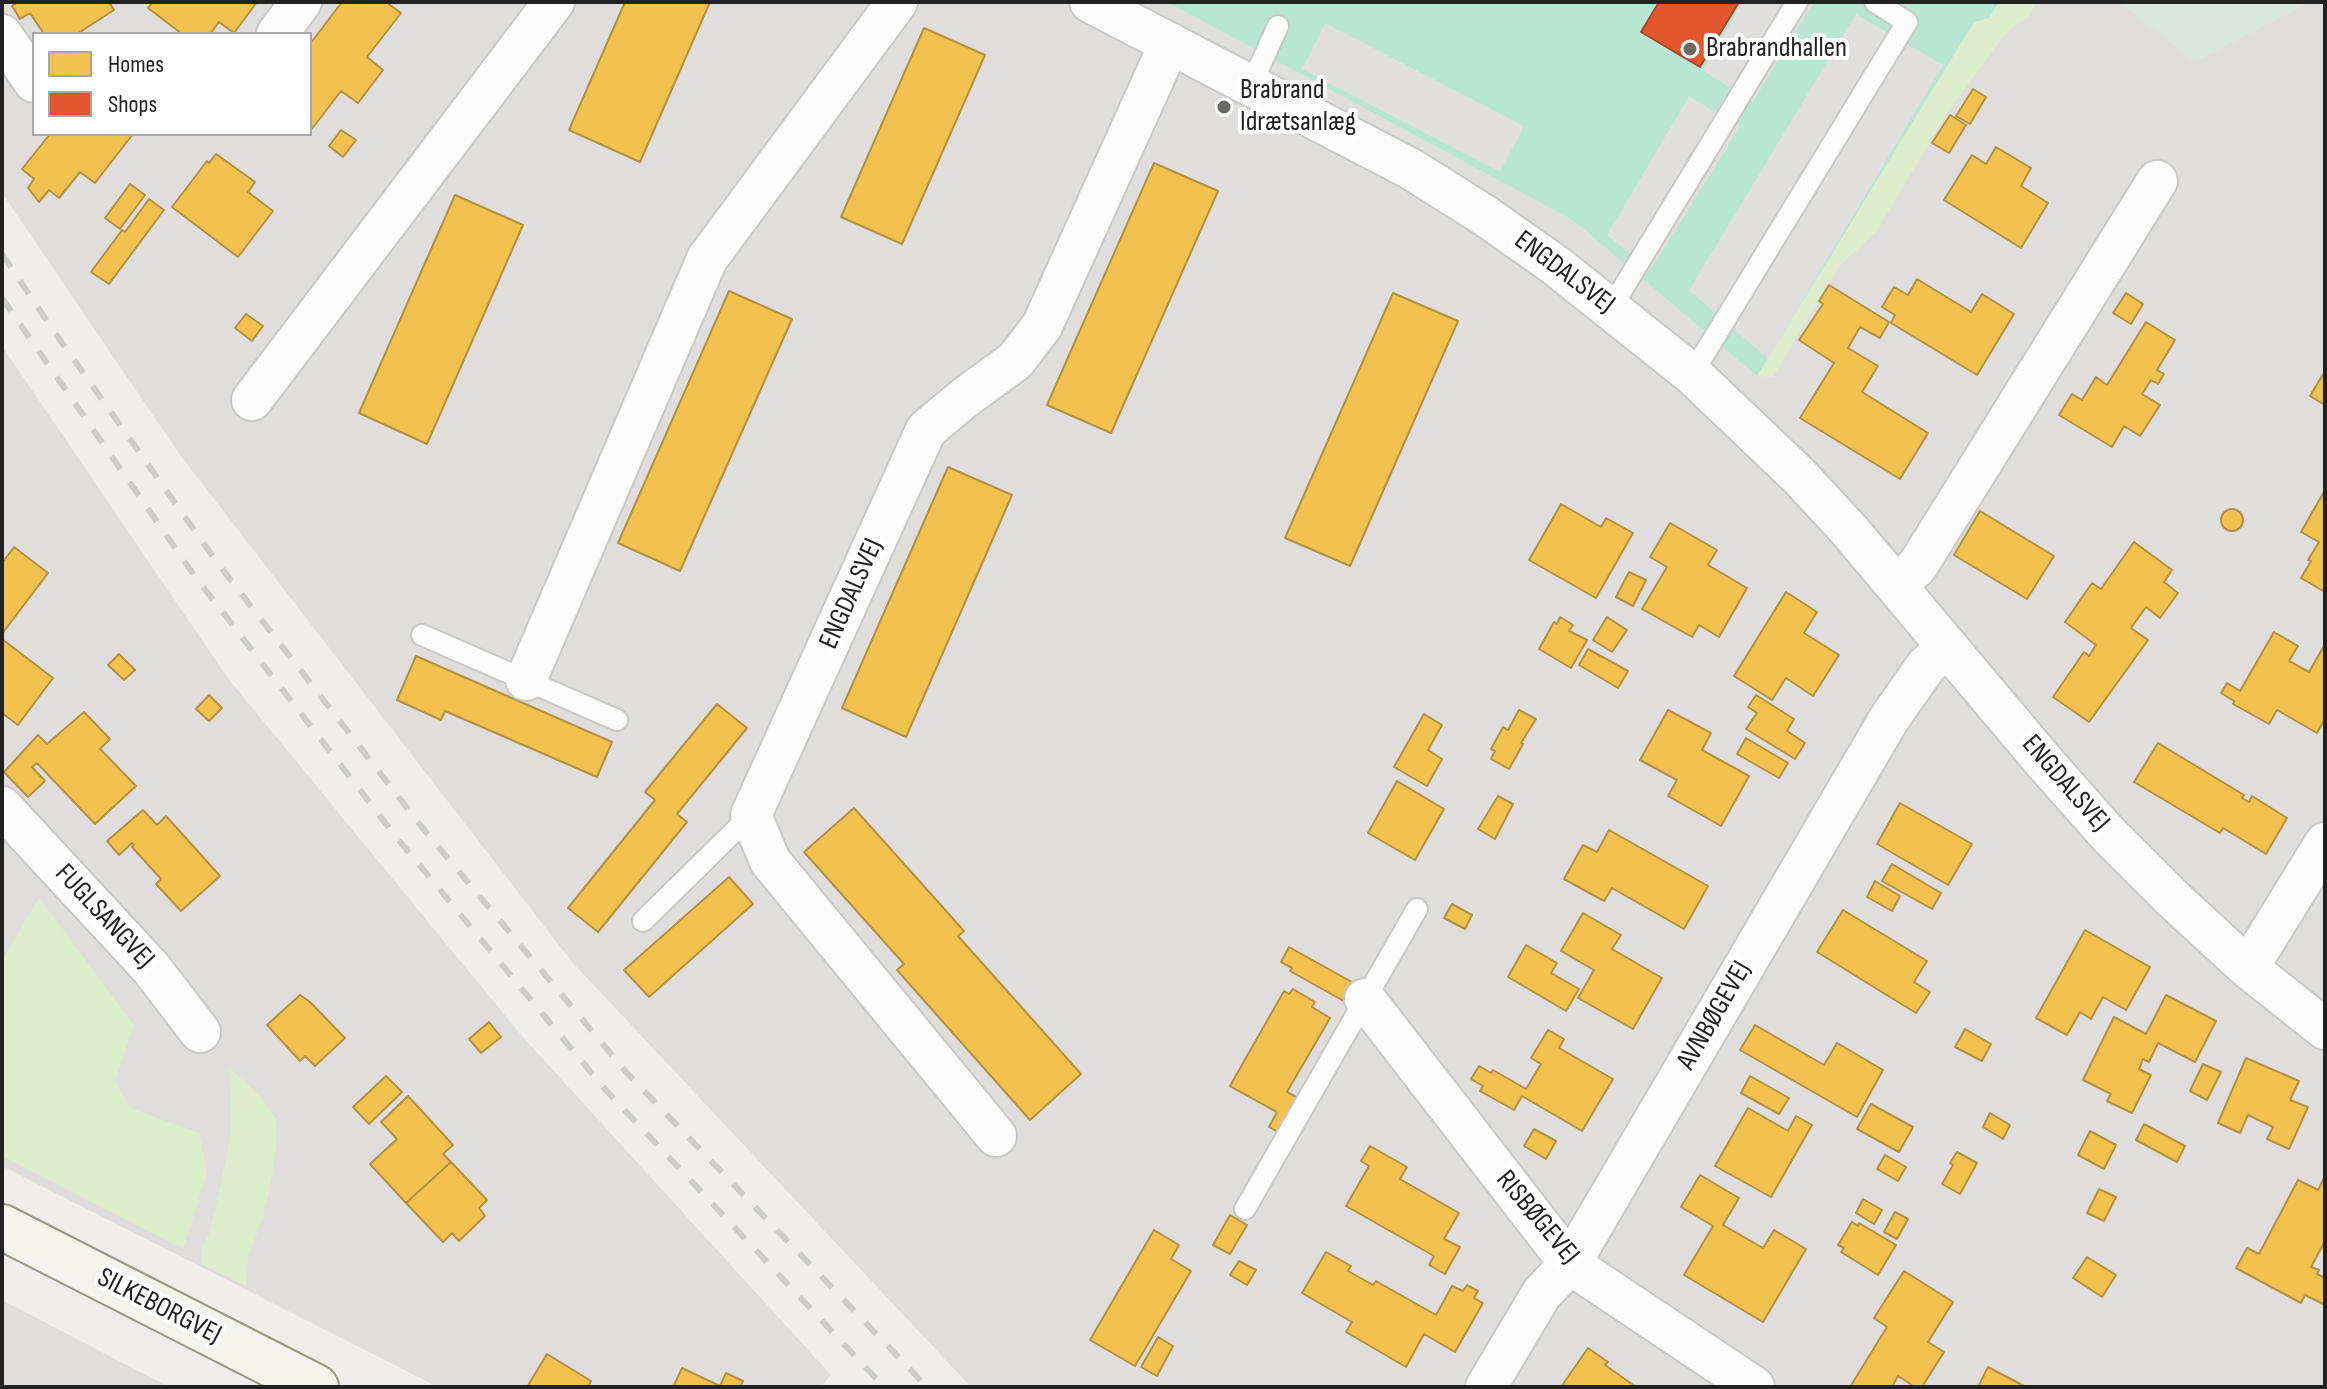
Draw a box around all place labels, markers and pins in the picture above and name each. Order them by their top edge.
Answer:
place label: Brabrandhallen [1706,32,1847,66]
marker: Brabrandhallen [1681,40,1699,58]
place label: Brabrand Idrætsanlæg [1240,74,1356,140]
marker: Brabrand Idrætsanlæg [1215,98,1233,116]

